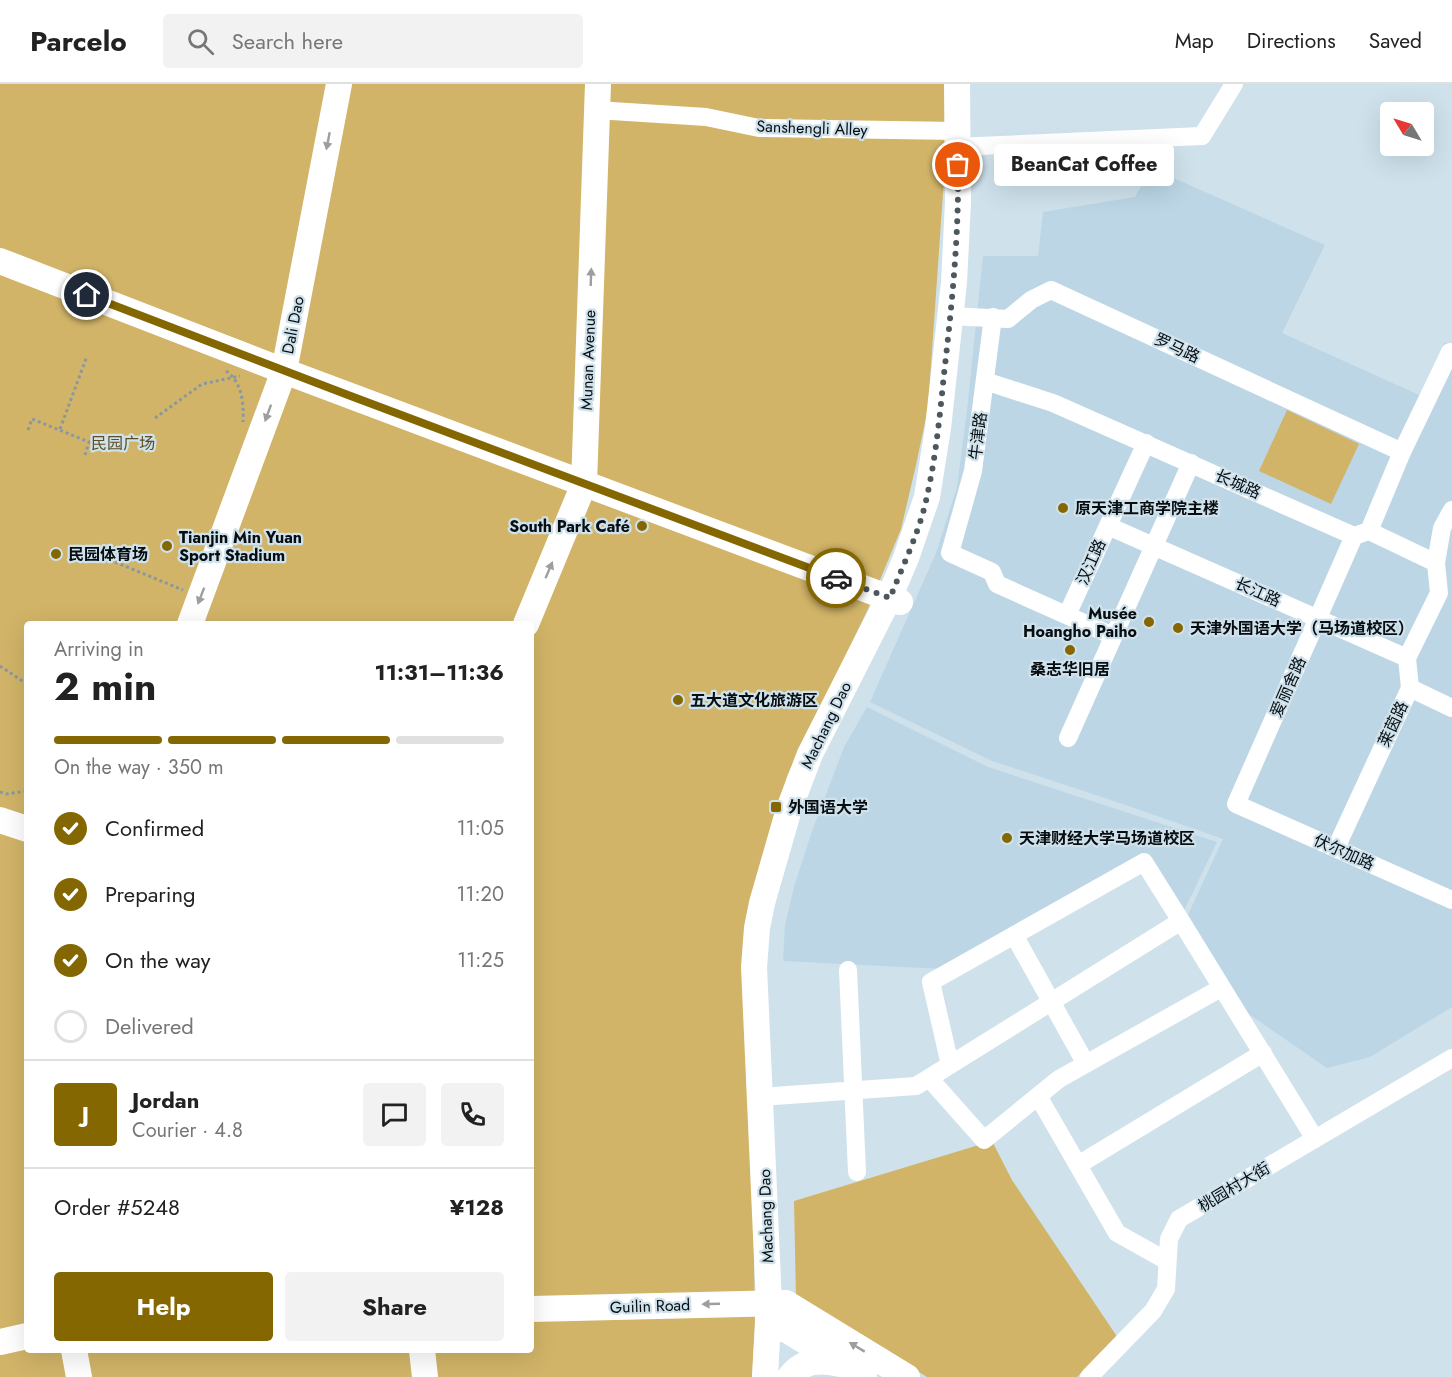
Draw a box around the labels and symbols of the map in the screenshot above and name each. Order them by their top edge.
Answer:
north arrow [1380,102,1434,156]
street label: Sanshengli Alley [756,115,869,141]
one-way arrow [323,132,332,151]
pin [932,139,983,190]
callout: BeanCat Coffee [994,144,1174,186]
one-way arrow [586,268,596,287]
pin [61,269,112,320]
street label: Dali Dao [276,294,310,356]
street label: Munan Avenue [575,309,601,411]
street label: 罗马路 [1150,327,1204,369]
one-way arrow [263,405,273,423]
street label: 牛津路 [964,411,992,461]
park label: 民园广场 [91,432,155,455]
street label: 长城路 [1211,464,1265,504]
place label: 原天津工商学院主楼 [1075,497,1219,520]
marker: 原天津工商学院主楼 [1056,501,1070,515]
place label: South Park Café [509,515,630,538]
marker: South Park Café [635,519,649,533]
place label: Tianjin Min Yuan Sport Stadium [179,526,302,567]
street label: 汉江路 [1071,535,1111,589]
marker: Tianjin Min Yuan Sport Stadium [160,539,174,553]
place label: 民园体育场 [68,543,148,566]
marker: 民园体育场 [49,547,63,561]
courier [806,548,866,608]
one-way arrow [545,561,554,579]
street label: 长江路 [1231,572,1285,612]
one-way arrow [196,588,206,606]
place label: Musée Hoangho Paiho [1023,602,1137,643]
marker: Musée Hoangho Paiho [1142,615,1156,629]
place label: 天津外国语大学（马场道校区） [1190,617,1414,640]
marker: 天津外国语大学（马场道校区） [1171,621,1185,635]
marker: 桑志华旧居 [1063,643,1077,657]
street label: 爱丽舍路 [1264,653,1312,721]
place label: 桑志华旧居 [1030,658,1110,681]
street label: Machang Dao [795,677,857,772]
place label: 五大道文化旅游区 [690,689,818,712]
marker: 五大道文化旅游区 [671,693,685,707]
street label: 莱茵路 [1372,697,1414,751]
place label: 外国语大学 [788,796,868,819]
marker: 外国语大学 [769,800,783,814]
place label: 天津财经大学马场道校区 [1019,827,1195,850]
street label: 伏尔加路 [1310,828,1378,876]
marker: 天津财经大学马场道校区 [1000,831,1014,845]
street label: 桃园村大街 [1194,1157,1274,1217]
street label: Machang Dao [753,1168,779,1263]
street label: Guilin Road [609,1293,691,1319]
one-way arrow [702,1300,721,1309]
one-way arrow [849,1341,865,1352]

